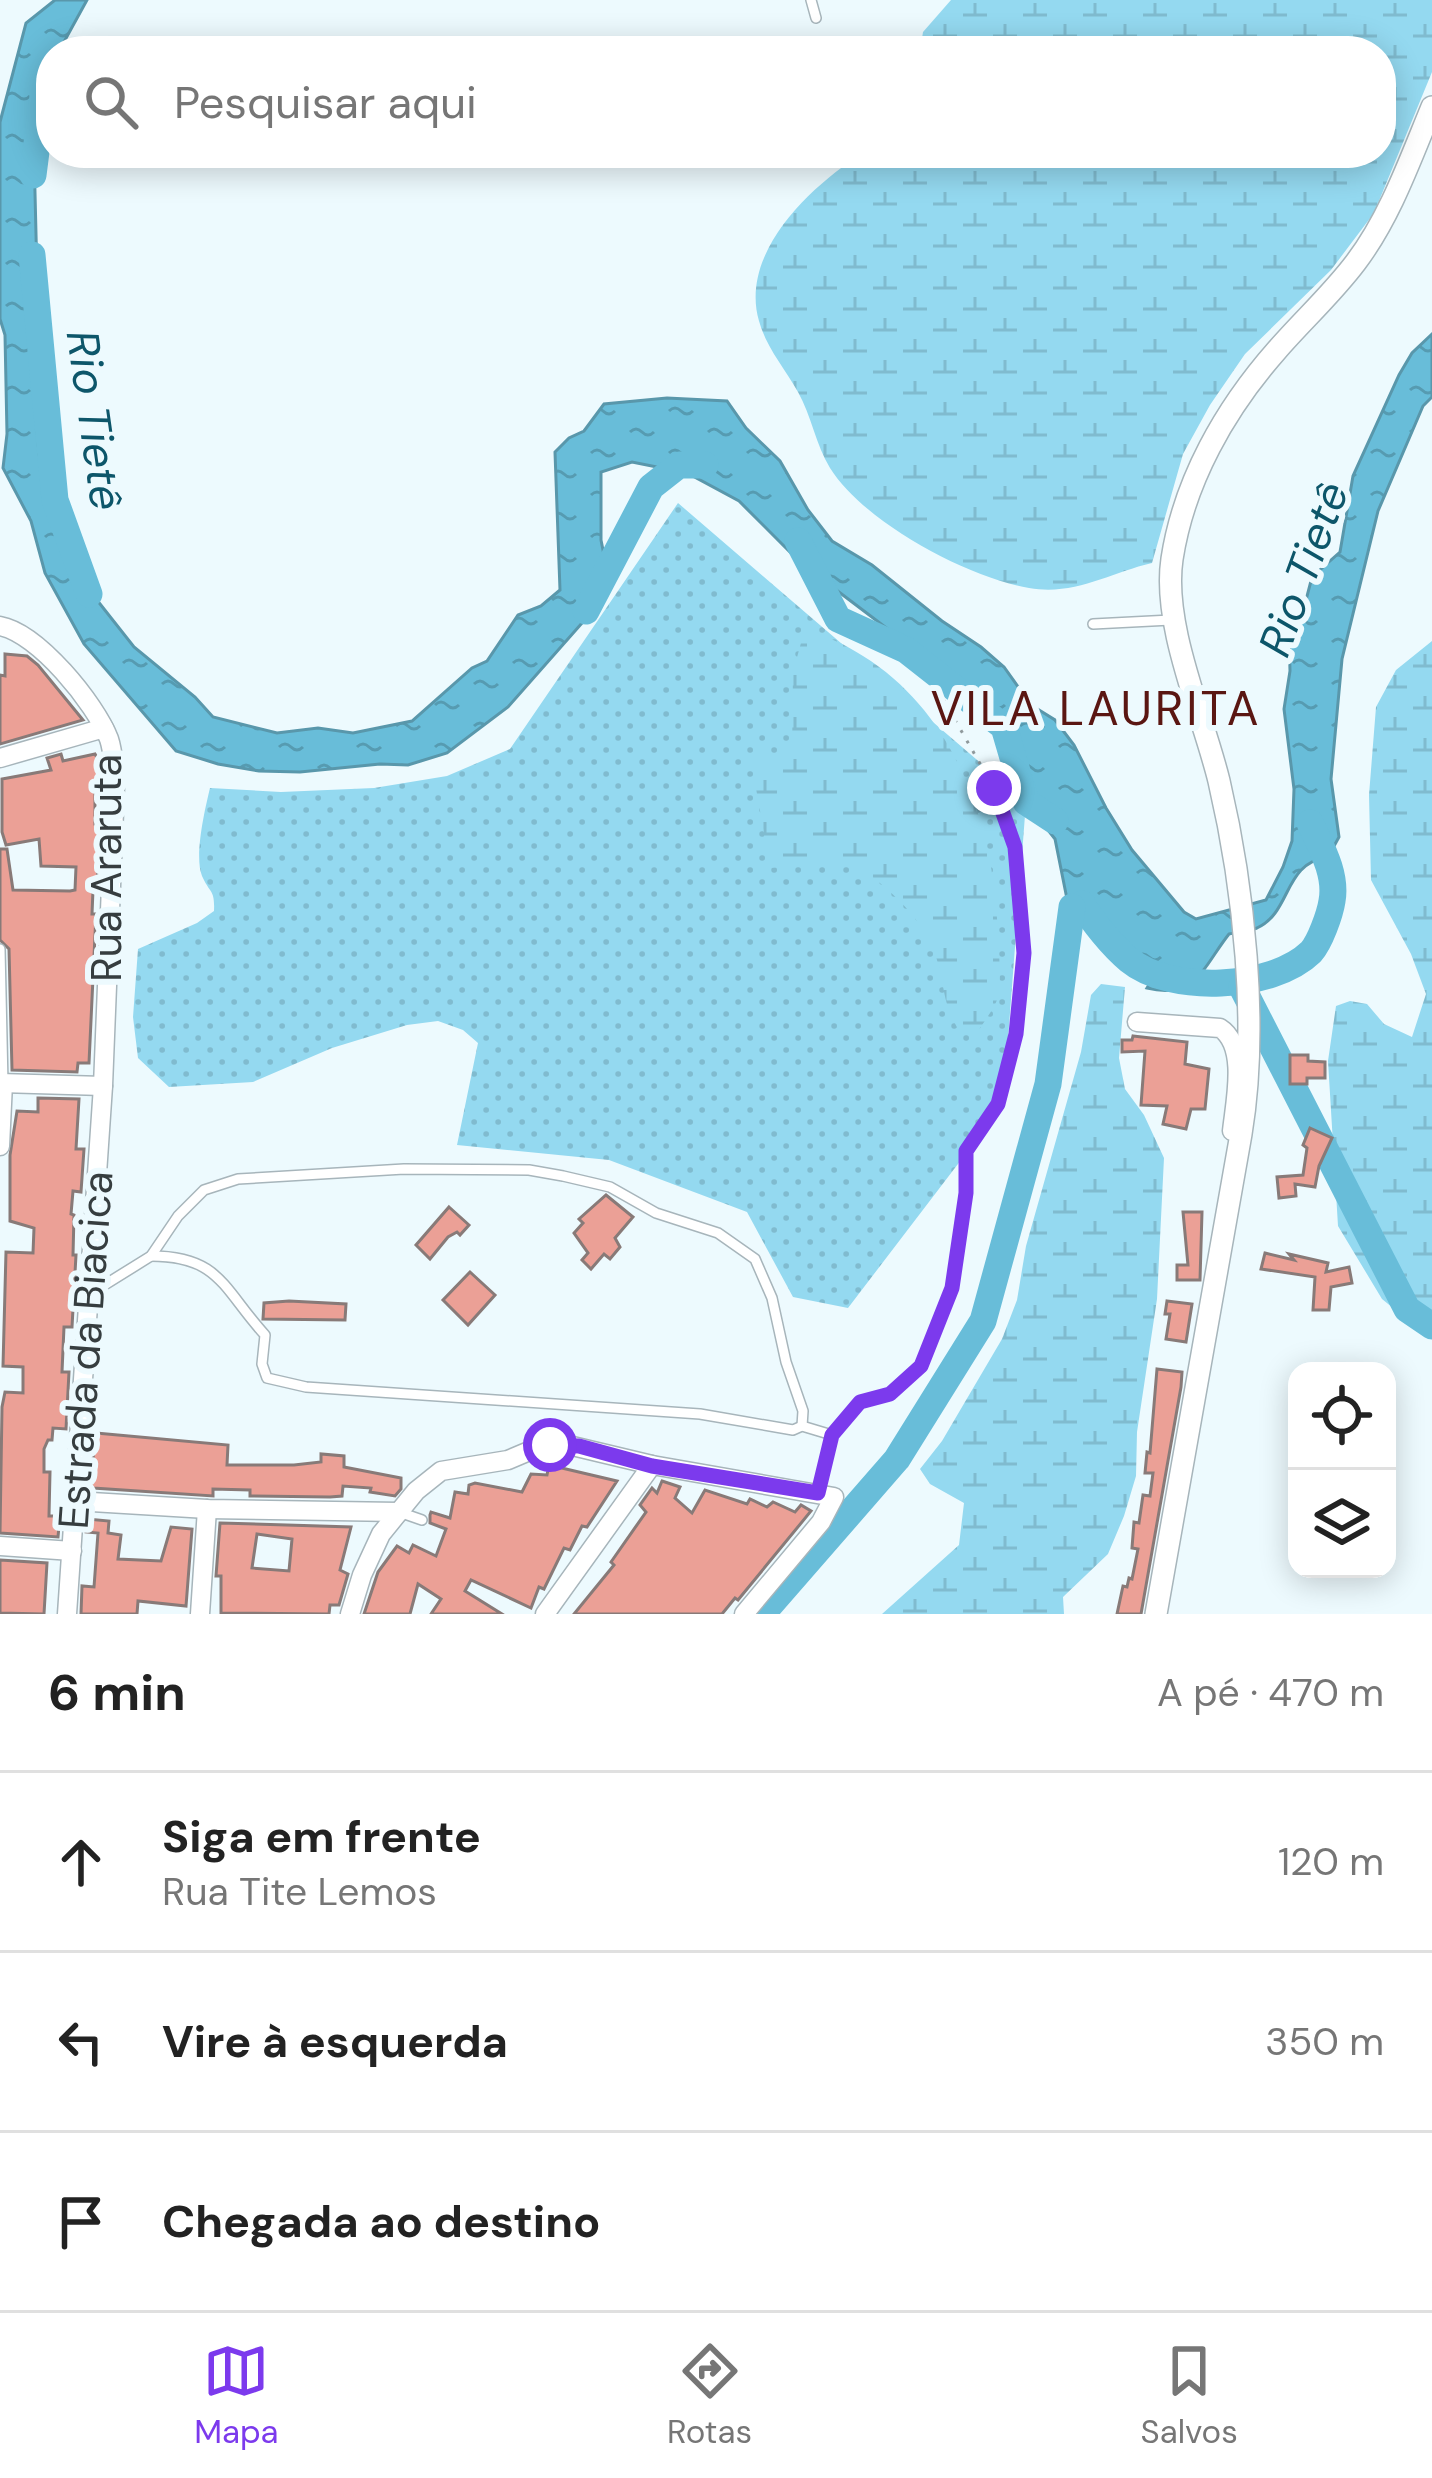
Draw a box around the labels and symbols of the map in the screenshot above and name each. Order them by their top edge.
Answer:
water label: Rio Tietê [53,326,136,514]
water label: Rio Tietê [1245,474,1362,664]
district label: VILA LAURITA [930,677,1262,740]
street label: Rua Araruta [79,754,134,982]
route end [967,761,1021,815]
street label: Estrada da Biacica [46,1169,125,1531]
route start [523,1418,577,1472]

